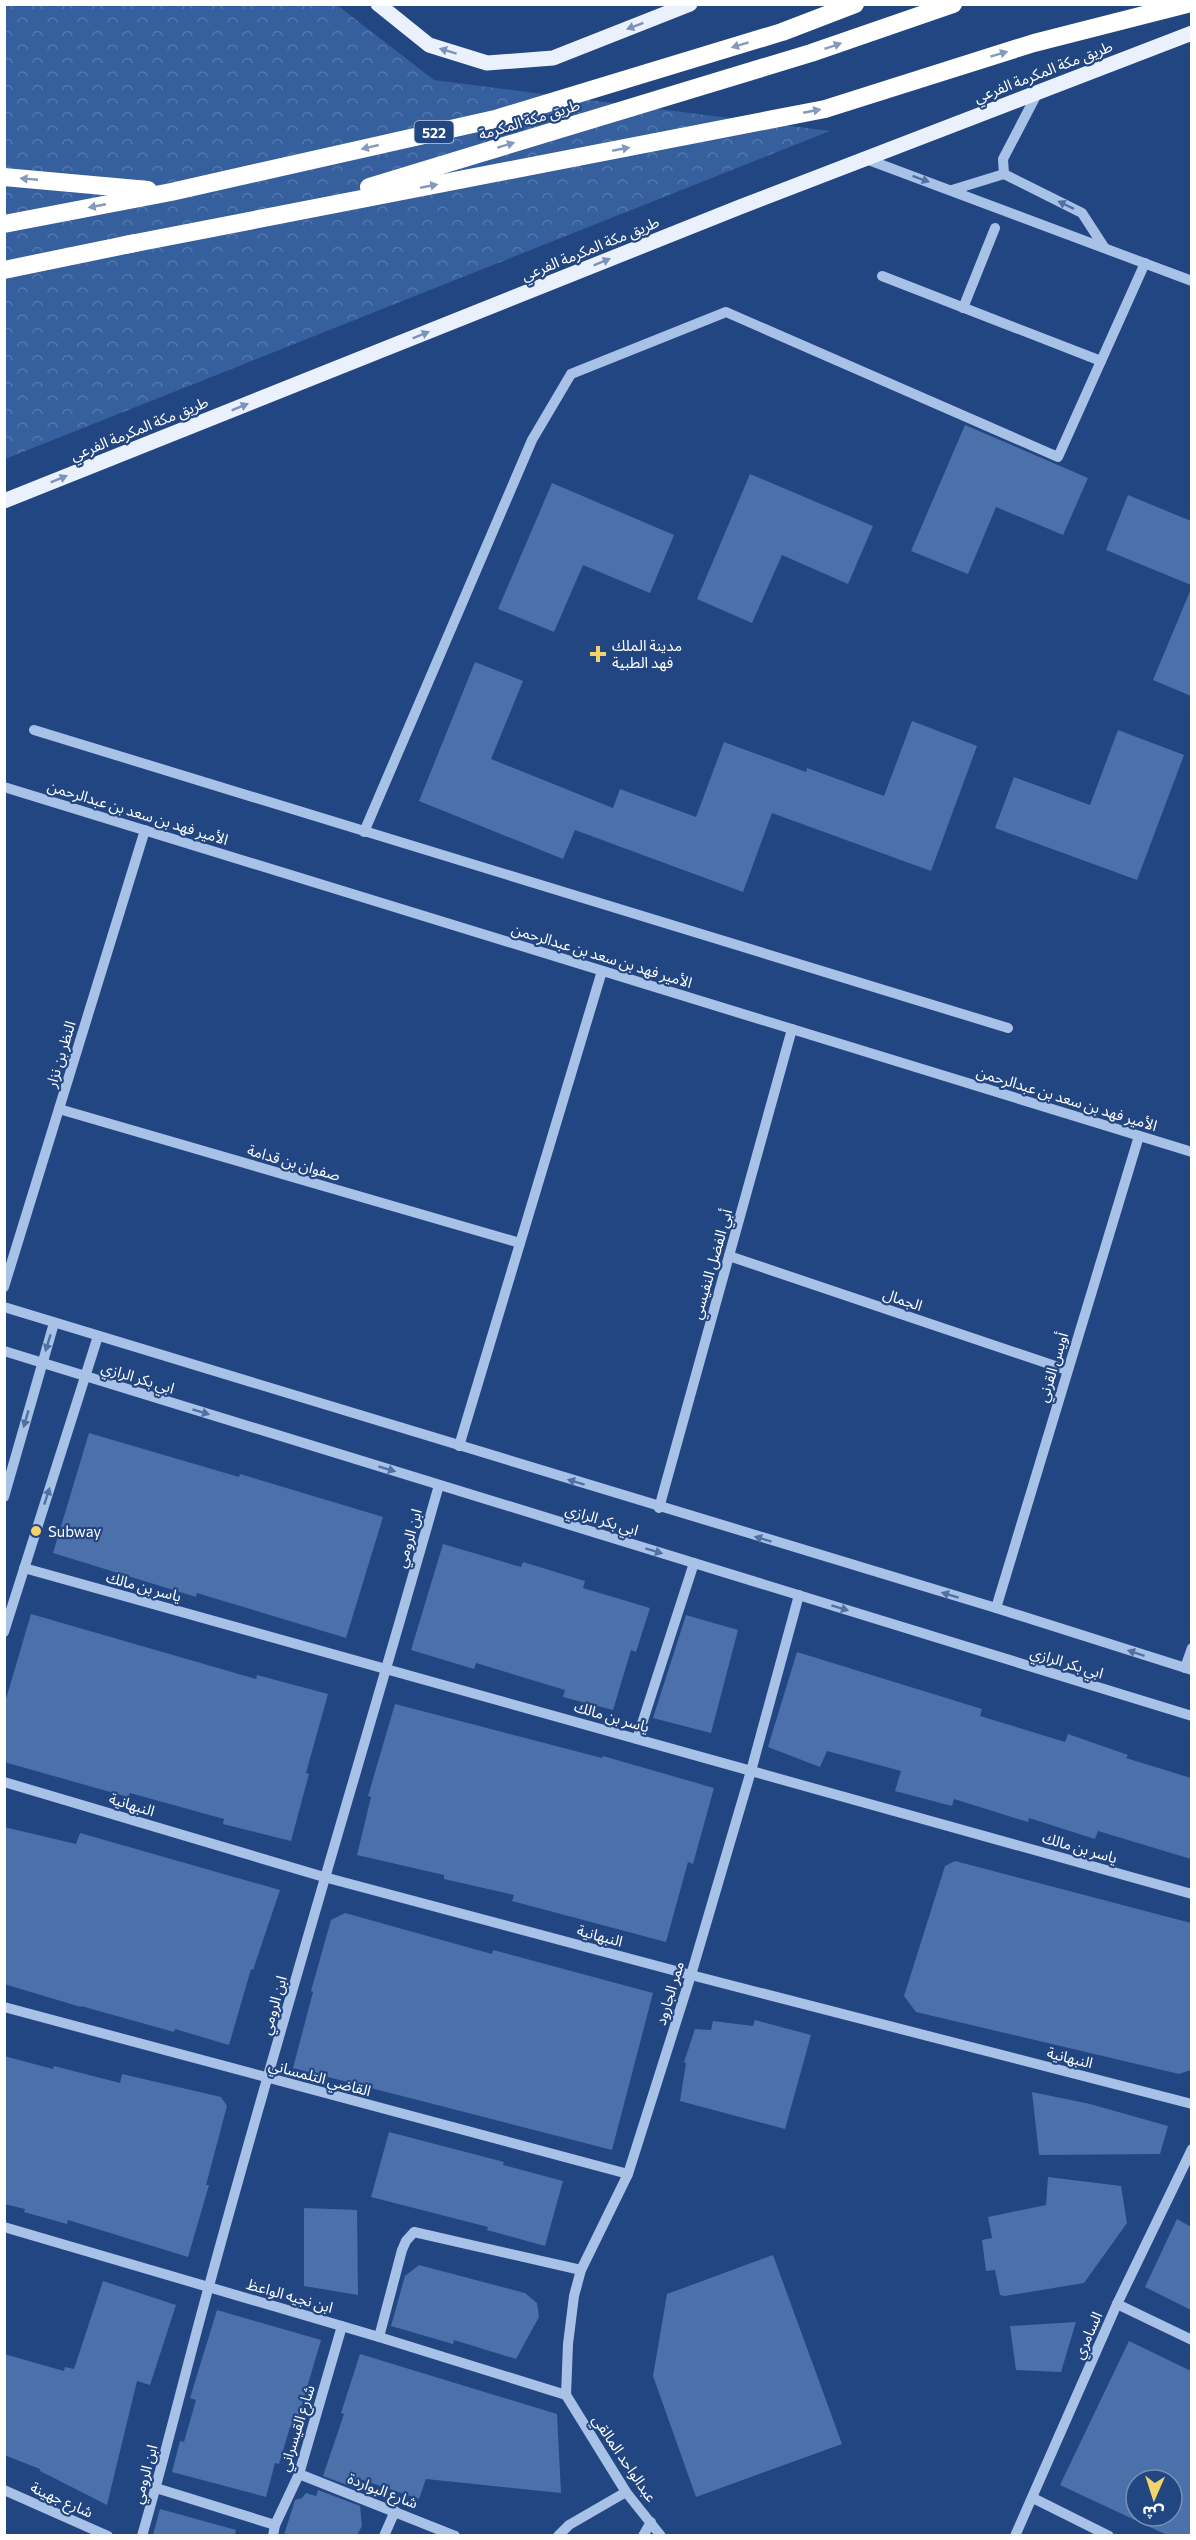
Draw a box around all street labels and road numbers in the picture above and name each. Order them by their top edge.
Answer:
street label: طريق مكة المكرمة الفرعي [971,36,1116,109]
street label: طريق مكة المكرمة [476,95,582,145]
road number: 522 [414,121,454,143]
street label: طريق مكة المكرمة الفرعي [518,212,663,287]
street label: طريق مكة المكرمة الفرعي [67,392,212,467]
street label: الأمير فهد بن سعد بن عبدالرحمن [45,776,230,849]
street label: الأمير فهد بن سعد بن عبدالرحمن [509,919,694,992]
street label: النظر بن نزار [41,1019,80,1091]
street label: الأمير فهد بن سعد بن عبدالرحمن [974,1062,1159,1135]
street label: صفوان بن قدامة [245,1140,343,1185]
street label: أبي الفضل النفيسي [687,1207,739,1322]
street label: الجمال [881,1284,925,1315]
street label: أويس القرني [1033,1330,1075,1405]
street label: ابي بكر الرازي [98,1357,177,1400]
street label: ابي بكر الرازي [562,1499,641,1542]
street label: ابن الرومي [391,1506,428,1571]
street label: ياسر بن مالك [104,1567,184,1606]
street label: ابي بكر الرازي [1027,1642,1106,1685]
street label: ياسر بن مالك [572,1697,652,1736]
street label: النبهانية [107,1789,157,1820]
street label: ياسر بن مالك [1040,1828,1120,1867]
street label: النبهانية [575,1920,625,1951]
street label: ممر الجارود [651,1959,688,2028]
street label: ابن الرومي [256,1973,293,2038]
street label: النبهانية [1045,2043,1095,2072]
street label: القاضي التلمساني [266,2055,373,2103]
street label: ابن نجيه الواعظ [245,2274,335,2317]
street label: السامري [1069,2309,1109,2363]
street label: شارع القيسراني [274,2382,322,2475]
street label: عبدالواحد المالقي [586,2411,661,2507]
street label: ابن الرومي [127,2442,164,2506]
street label: شارع البواردة [344,2468,421,2515]
street label: شارع جهينة [26,2477,96,2525]

